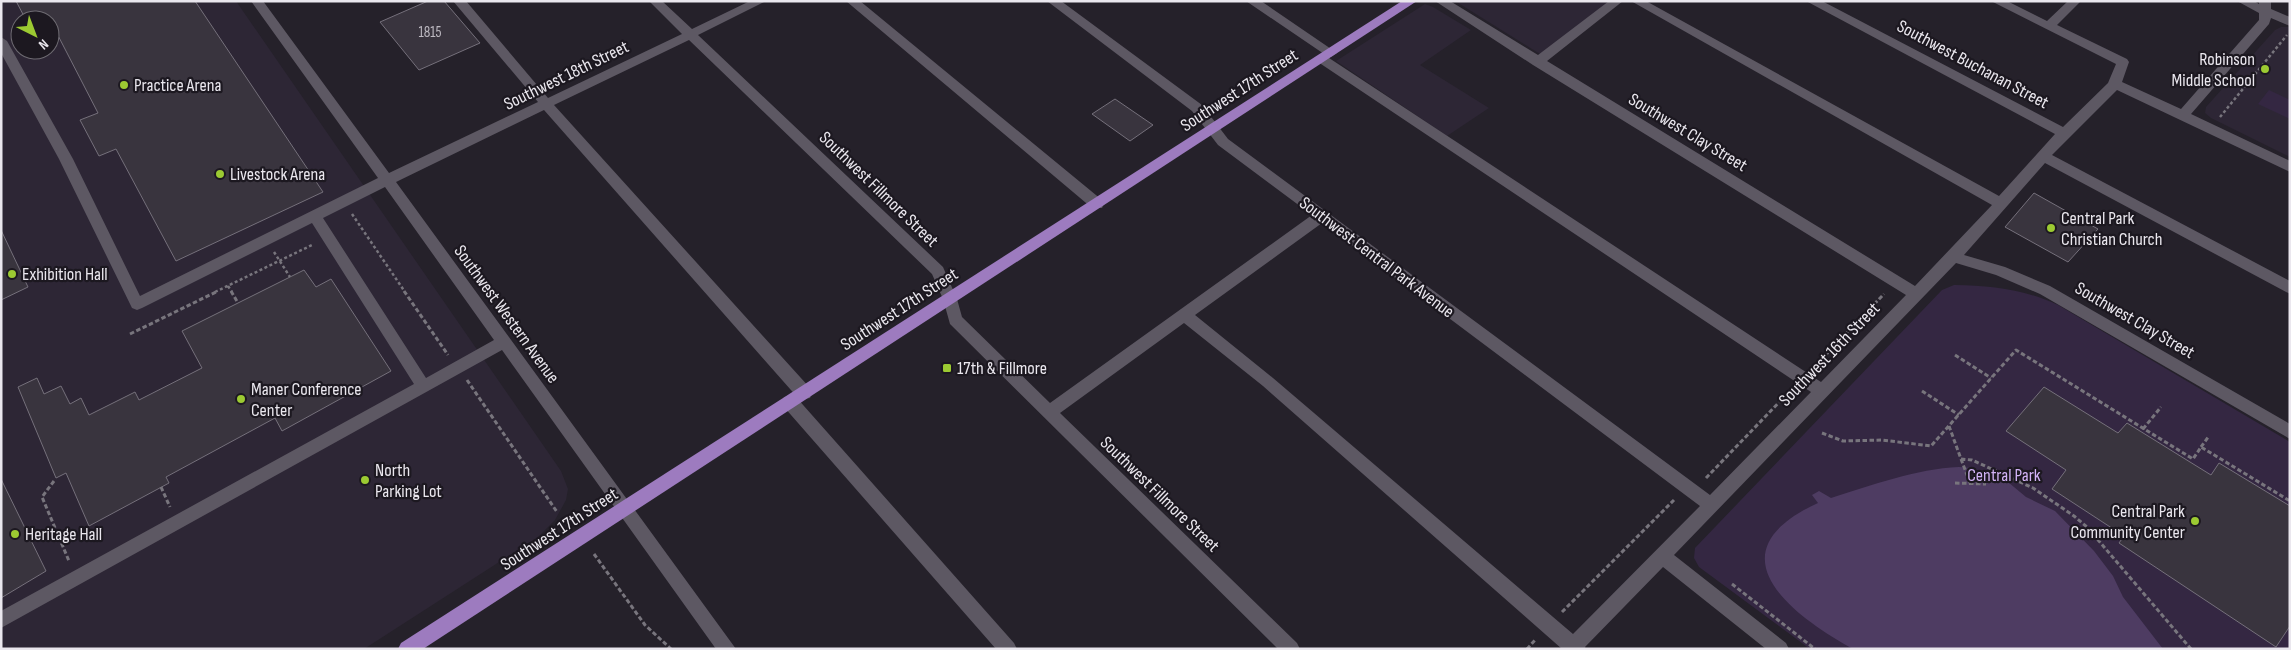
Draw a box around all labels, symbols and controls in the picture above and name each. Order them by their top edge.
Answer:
north arrow [10,10,60,60]
street label: Southwest Buchanan Street [1893,16,2053,114]
house number: 1815 [418,23,442,42]
text: N [35,35,52,53]
street label: Southwest 18th Street [500,36,632,115]
street label: Southwest 17th Street [1177,44,1302,136]
place label: Robinson Middle School [2172,49,2255,91]
marker: Robinson Middle School [2259,63,2271,75]
place label: Practice Arena [134,75,221,96]
marker: Practice Arena [118,79,130,91]
street label: Southwest Clay Street [1625,89,1751,176]
street label: Southwest Fillmore Street [815,127,943,252]
place label: Livestock Arena [230,164,325,185]
marker: Livestock Arena [214,168,226,180]
street label: Southwest Central Park Avenue [1295,192,1458,322]
place label: Central Park Christian Church [2061,208,2162,250]
marker: Central Park Christian Church [2045,222,2057,234]
street label: Southwest Western Avenue [449,241,564,387]
street label: Southwest 17th Street [837,263,962,355]
place label: Exhibition Hall [22,264,108,285]
marker: Exhibition Hall [6,268,18,280]
street label: Southwest Clay Street [2071,278,2199,363]
street label: Southwest 16th Street [1775,298,1885,411]
place label: 17th & Fillmore [957,358,1047,379]
marker: 17th & Fillmore [941,362,953,374]
place label: Maner Conference Center [251,379,362,421]
marker: Maner Conference Center [235,393,247,405]
street label: Southwest Fillmore Street [1096,432,1224,557]
place label: North Parking Lot [375,460,442,502]
park label: Central Park [1967,465,2041,486]
marker: North Parking Lot [359,474,371,486]
street label: Southwest 17th Street [497,483,622,575]
place label: Central Park Community Center [2071,501,2185,543]
marker: Central Park Community Center [2189,515,2201,527]
place label: Heritage Hall [25,524,102,545]
marker: Heritage Hall [9,528,21,540]

